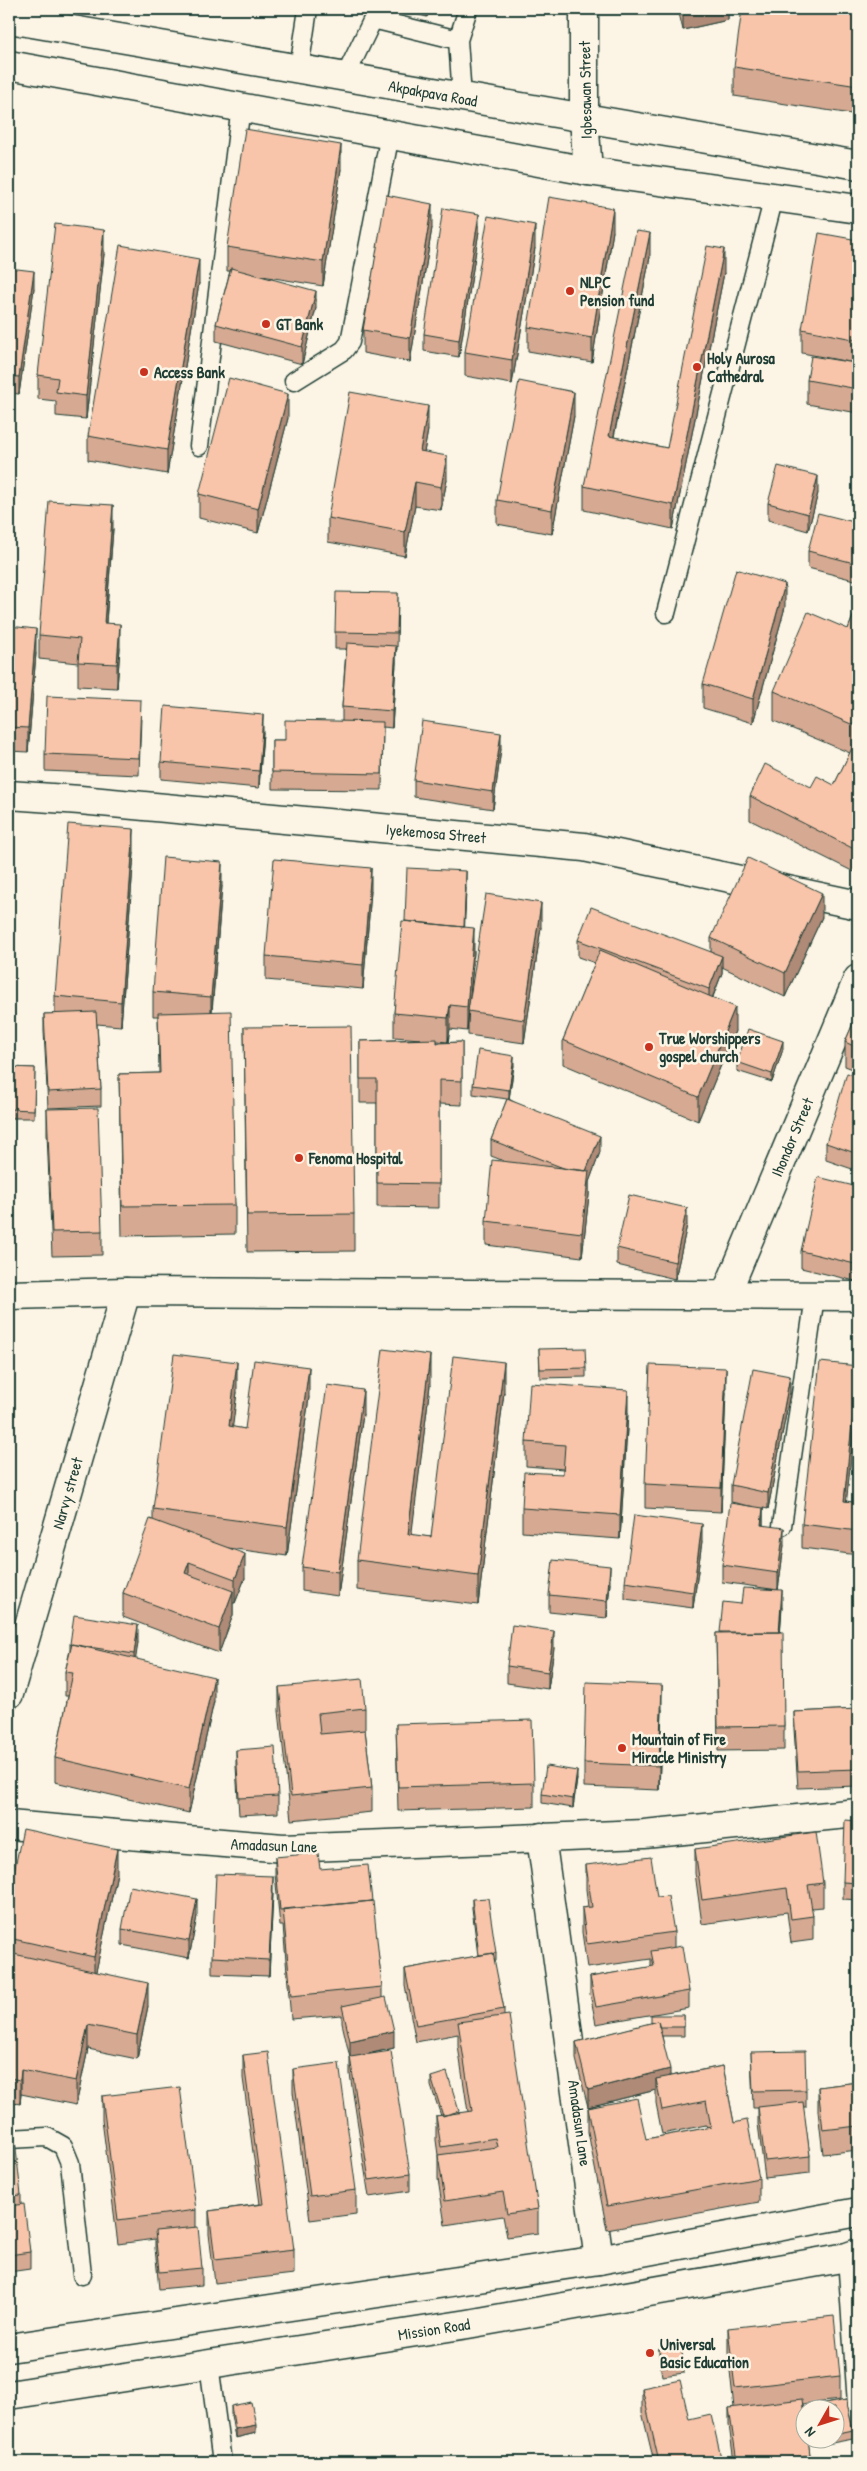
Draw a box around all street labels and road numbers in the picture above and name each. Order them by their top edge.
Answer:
street label: Igbesawan Street [573,40,597,139]
street label: Akpakpava Road [387,74,479,112]
street label: Iyekemosa Street [385,818,488,848]
street label: Ihondor Street [765,1094,819,1180]
street label: Narvy street [46,1454,88,1532]
street label: Amadasun Lane [230,1832,318,1858]
street label: Amadasun Lane [563,2079,597,2168]
street label: Mission Road [396,2312,472,2346]

